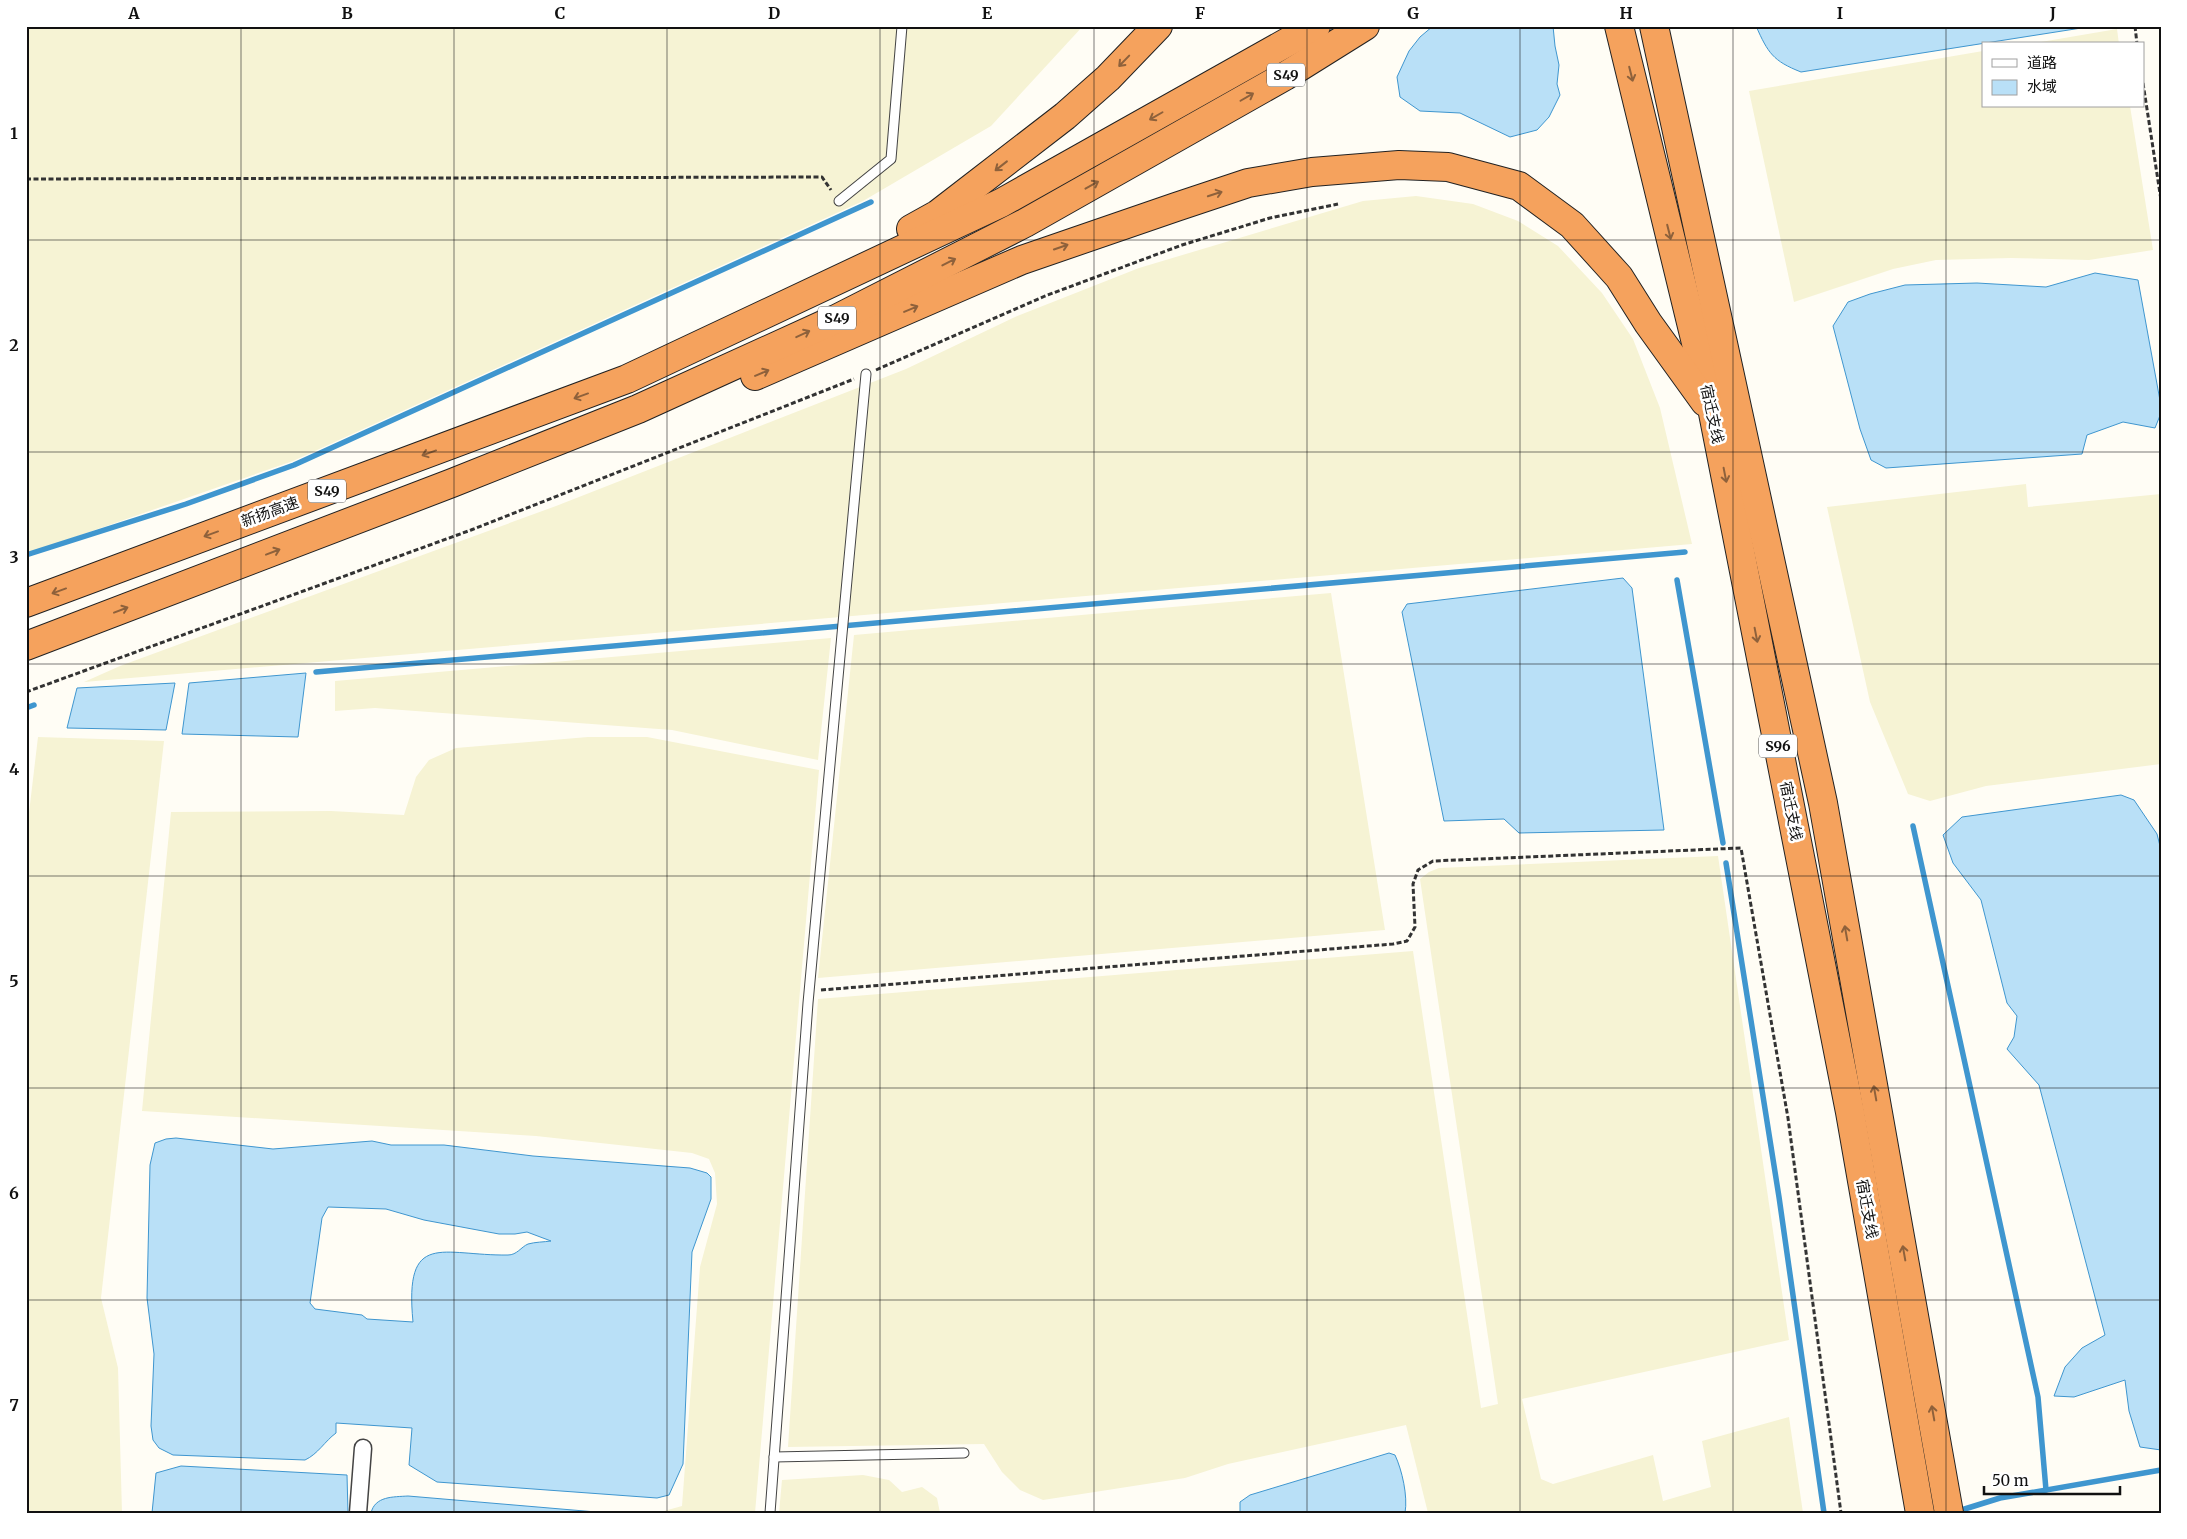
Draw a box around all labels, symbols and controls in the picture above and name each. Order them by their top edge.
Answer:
text: A [127,3,140,23]
text: B [341,3,353,23]
text: C [555,3,565,23]
text: D [768,3,780,23]
text: E [982,3,993,23]
text: F [1195,3,1205,23]
text: G [1407,3,1419,23]
text: H [1619,3,1633,23]
text: I [1837,3,1843,23]
text: J [2049,3,2056,23]
legend [1982,42,2144,108]
text: 道路 [2027,53,2057,72]
one-way arrow [1118,55,1130,68]
road number: S49 [1267,64,1305,86]
one-way arrow [1627,65,1636,81]
text: 水域 [2027,77,2057,96]
one-way arrow [1240,92,1255,102]
one-way arrow [1149,111,1164,121]
text: 1 [10,123,18,143]
one-way arrow [994,161,1007,172]
one-way arrow [1084,179,1098,189]
one-way arrow [1206,189,1222,198]
one-way arrow [1665,223,1674,239]
one-way arrow [1053,242,1068,251]
one-way arrow [941,257,956,267]
one-way arrow [903,303,918,313]
road number: S49 [818,306,856,330]
one-way arrow [795,328,810,338]
text: 2 [9,335,19,355]
one-way arrow [754,368,769,378]
street label: 宿迁支线 [1697,383,1728,445]
one-way arrow [574,392,590,401]
one-way arrow [422,449,437,458]
one-way arrow [1721,467,1730,483]
road number: S49 [308,480,346,502]
street label: 新扬高速 [238,492,301,531]
one-way arrow [204,530,219,539]
text: 3 [9,547,19,567]
one-way arrow [264,547,280,556]
one-way arrow [52,586,67,596]
one-way arrow [113,605,128,614]
one-way arrow [1752,626,1762,642]
road number: S96 [1759,734,1797,758]
text: 4 [9,759,19,779]
street label: 宿迁支线 [1776,780,1807,842]
one-way arrow [1841,926,1851,942]
text: 5 [9,971,19,991]
one-way arrow [1869,1086,1879,1102]
street label: 宿迁支线 [1853,1178,1882,1240]
text: 6 [9,1183,19,1203]
one-way arrow [1898,1245,1908,1261]
text: 7 [9,1395,19,1415]
one-way arrow [1927,1405,1937,1421]
scale bar [1984,1464,2121,1496]
text: 50 m [1992,1471,2029,1490]

